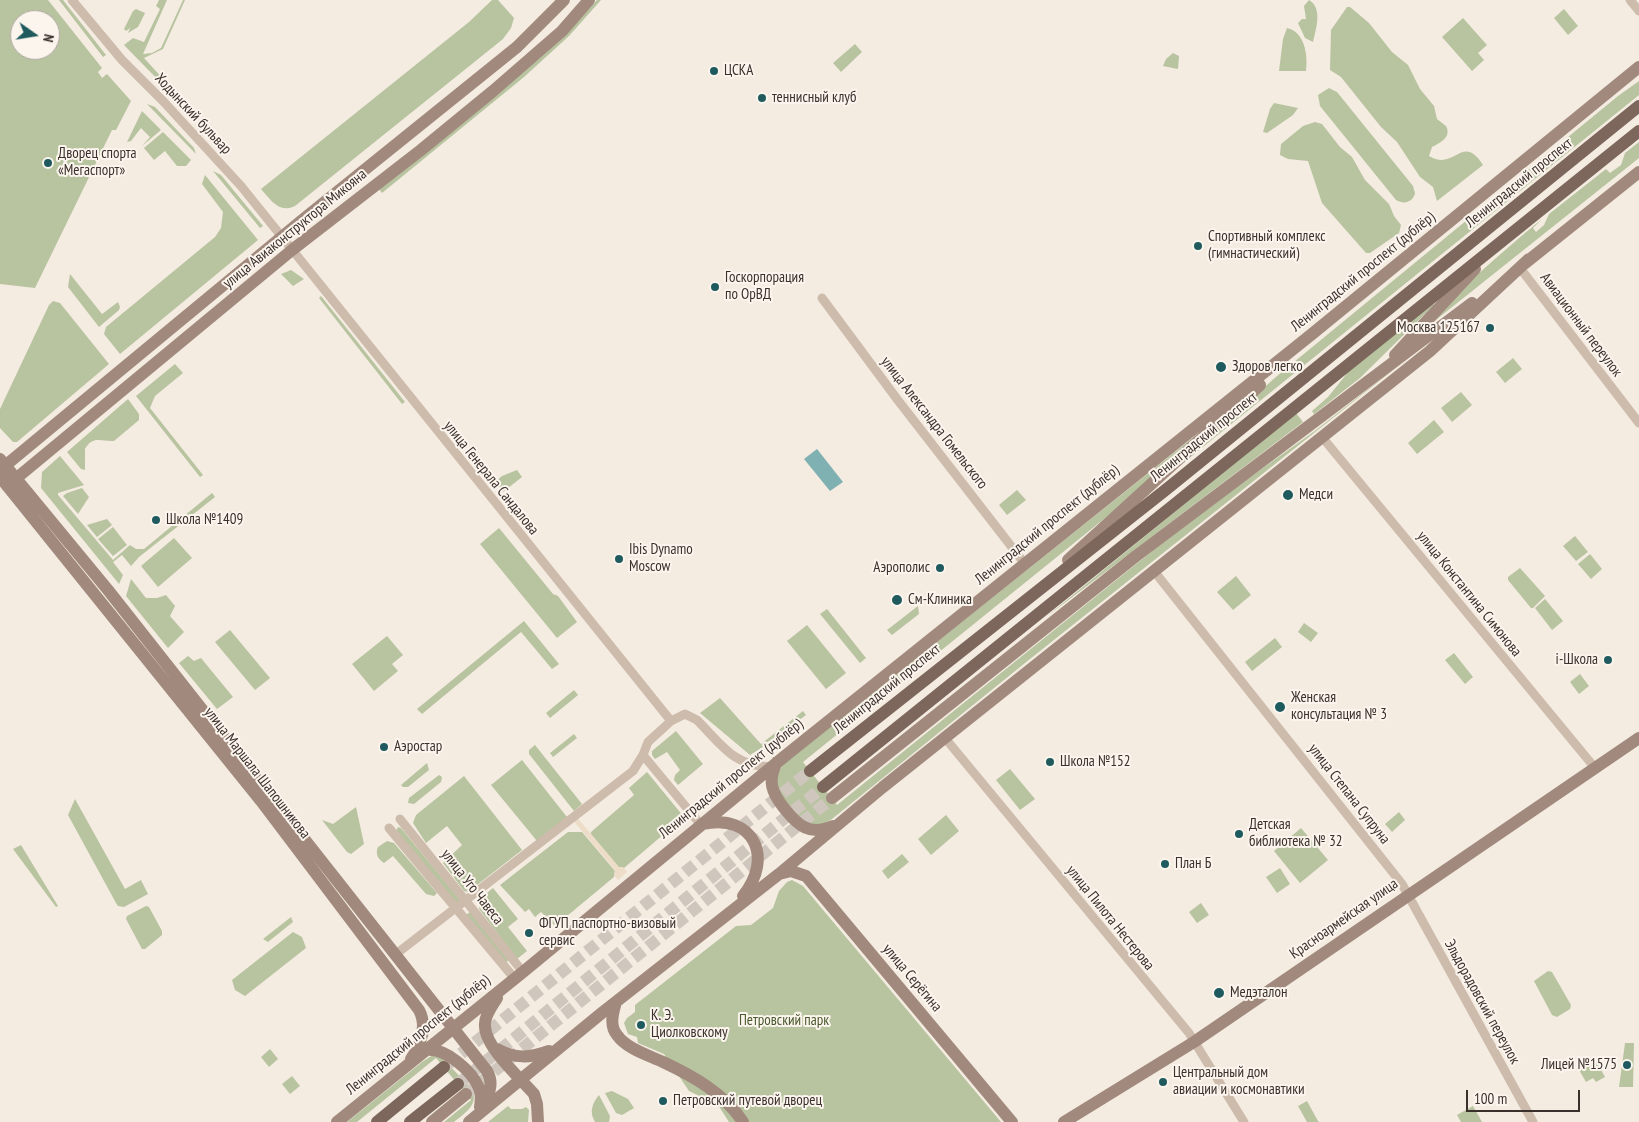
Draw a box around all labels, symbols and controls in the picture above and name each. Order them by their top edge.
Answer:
north arrow [10,10,60,60]
text: N [39,32,58,44]
place label: ЦСКА [724,62,753,80]
marker: ЦСКА [708,65,720,77]
street label: Ходынский бульвар [151,70,235,158]
place label: теннисный клуб [772,89,856,107]
marker: теннисный клуб [756,92,768,104]
street label: Ленинградский проспект [1462,134,1576,232]
place label: Дворец спорта «Мегаспорт» [58,145,137,180]
marker: Дворец спорта «Мегаспорт» [42,157,54,169]
street label: улица Авиаконструктора Микояна [220,165,370,293]
street label: Ленинградский проспект (дублёр) [1287,208,1439,336]
place label: Спортивный комплекс (гимнастический) [1208,228,1326,263]
marker: Спортивный комплекс (гимнастический) [1192,240,1204,252]
place label: Госкорпорация по ОрВД [725,269,804,304]
street label: Авиационный переулок [1536,270,1626,380]
marker: Госкорпорация по ОрВД [709,281,721,293]
place label: Москва 125167 [1397,319,1480,337]
marker: Москва 125167 [1484,322,1496,334]
street label: улица Александра Гомельского [877,353,991,493]
place label: Здоров легко [1232,358,1303,376]
marker: Здоров легко [1214,360,1228,374]
street label: Ленинградский проспект [1147,388,1261,486]
street label: улица Генерала Сандалова [440,417,542,539]
street label: Ленинградский проспект (дублёр) [971,461,1123,589]
place label: Медси [1299,486,1333,504]
marker: Медси [1281,488,1295,502]
place label: Школа №1409 [166,511,243,529]
marker: Школа №1409 [150,514,162,526]
street label: улица Константина Симонова [1413,528,1525,660]
place label: Ibis Dynamo Moscow [629,541,693,576]
marker: Ibis Dynamo Moscow [613,553,625,565]
place label: Аэрополис [873,559,930,577]
marker: Аэрополис [934,562,946,574]
place label: См-Клиника [908,591,972,609]
marker: См-Клиника [890,593,904,607]
street label: Ленинградский проспект [830,640,944,738]
place label: i-Школа [1556,651,1598,669]
marker: i-Школа [1602,654,1614,666]
place label: Женская консультация № 3 [1291,689,1387,724]
marker: Женская консультация № 3 [1273,700,1287,714]
street label: улица Маршала Шапошникова [200,704,314,842]
street label: Ленинградский проспект (дублёр) [655,715,807,843]
place label: Аэростар [394,738,442,756]
street label: улица Степана Супруна [1304,740,1394,848]
marker: Аэростар [378,741,390,753]
place label: Школа №152 [1060,753,1131,771]
marker: Школа №152 [1044,756,1056,768]
place label: Детская библиотека № 32 [1249,816,1342,851]
marker: Детская библиотека № 32 [1233,828,1245,840]
street label: улица Уго Чавеса [437,846,507,928]
place label: План Б [1175,855,1211,873]
marker: План Б [1159,858,1171,870]
street label: улица Пилота Нестерова [1062,862,1158,974]
street label: Красноармейская улица [1286,875,1402,963]
place label: ФГУП паспортно-визовый сервис [539,915,676,950]
marker: ФГУП паспортно-визовый сервис [523,927,535,939]
street label: Эльдорадовский переулок [1440,937,1524,1067]
street label: улица Серёгина [878,940,946,1016]
street label: Ленинградский проспект (дублёр) [342,971,494,1099]
place label: Медэталон [1230,984,1287,1002]
marker: Медэталон [1212,986,1226,1000]
place label: К. Э. Циолковскому [651,1007,728,1042]
park label: Петровский парк [739,1012,829,1030]
marker: К. Э. Циолковскому [635,1019,647,1031]
place label: Лицей №1575 [1541,1056,1617,1074]
marker: Лицей №1575 [1621,1059,1633,1071]
place label: Центральный дом авиации и космонавтики [1173,1064,1305,1099]
marker: Центральный дом авиации и космонавтики [1157,1076,1169,1088]
scale bar [1469,1080,1583,1112]
text: 100 m [1474,1089,1507,1108]
place label: Петровский путевой дворец [673,1092,822,1110]
marker: Петровский путевой дворец [657,1095,669,1107]

